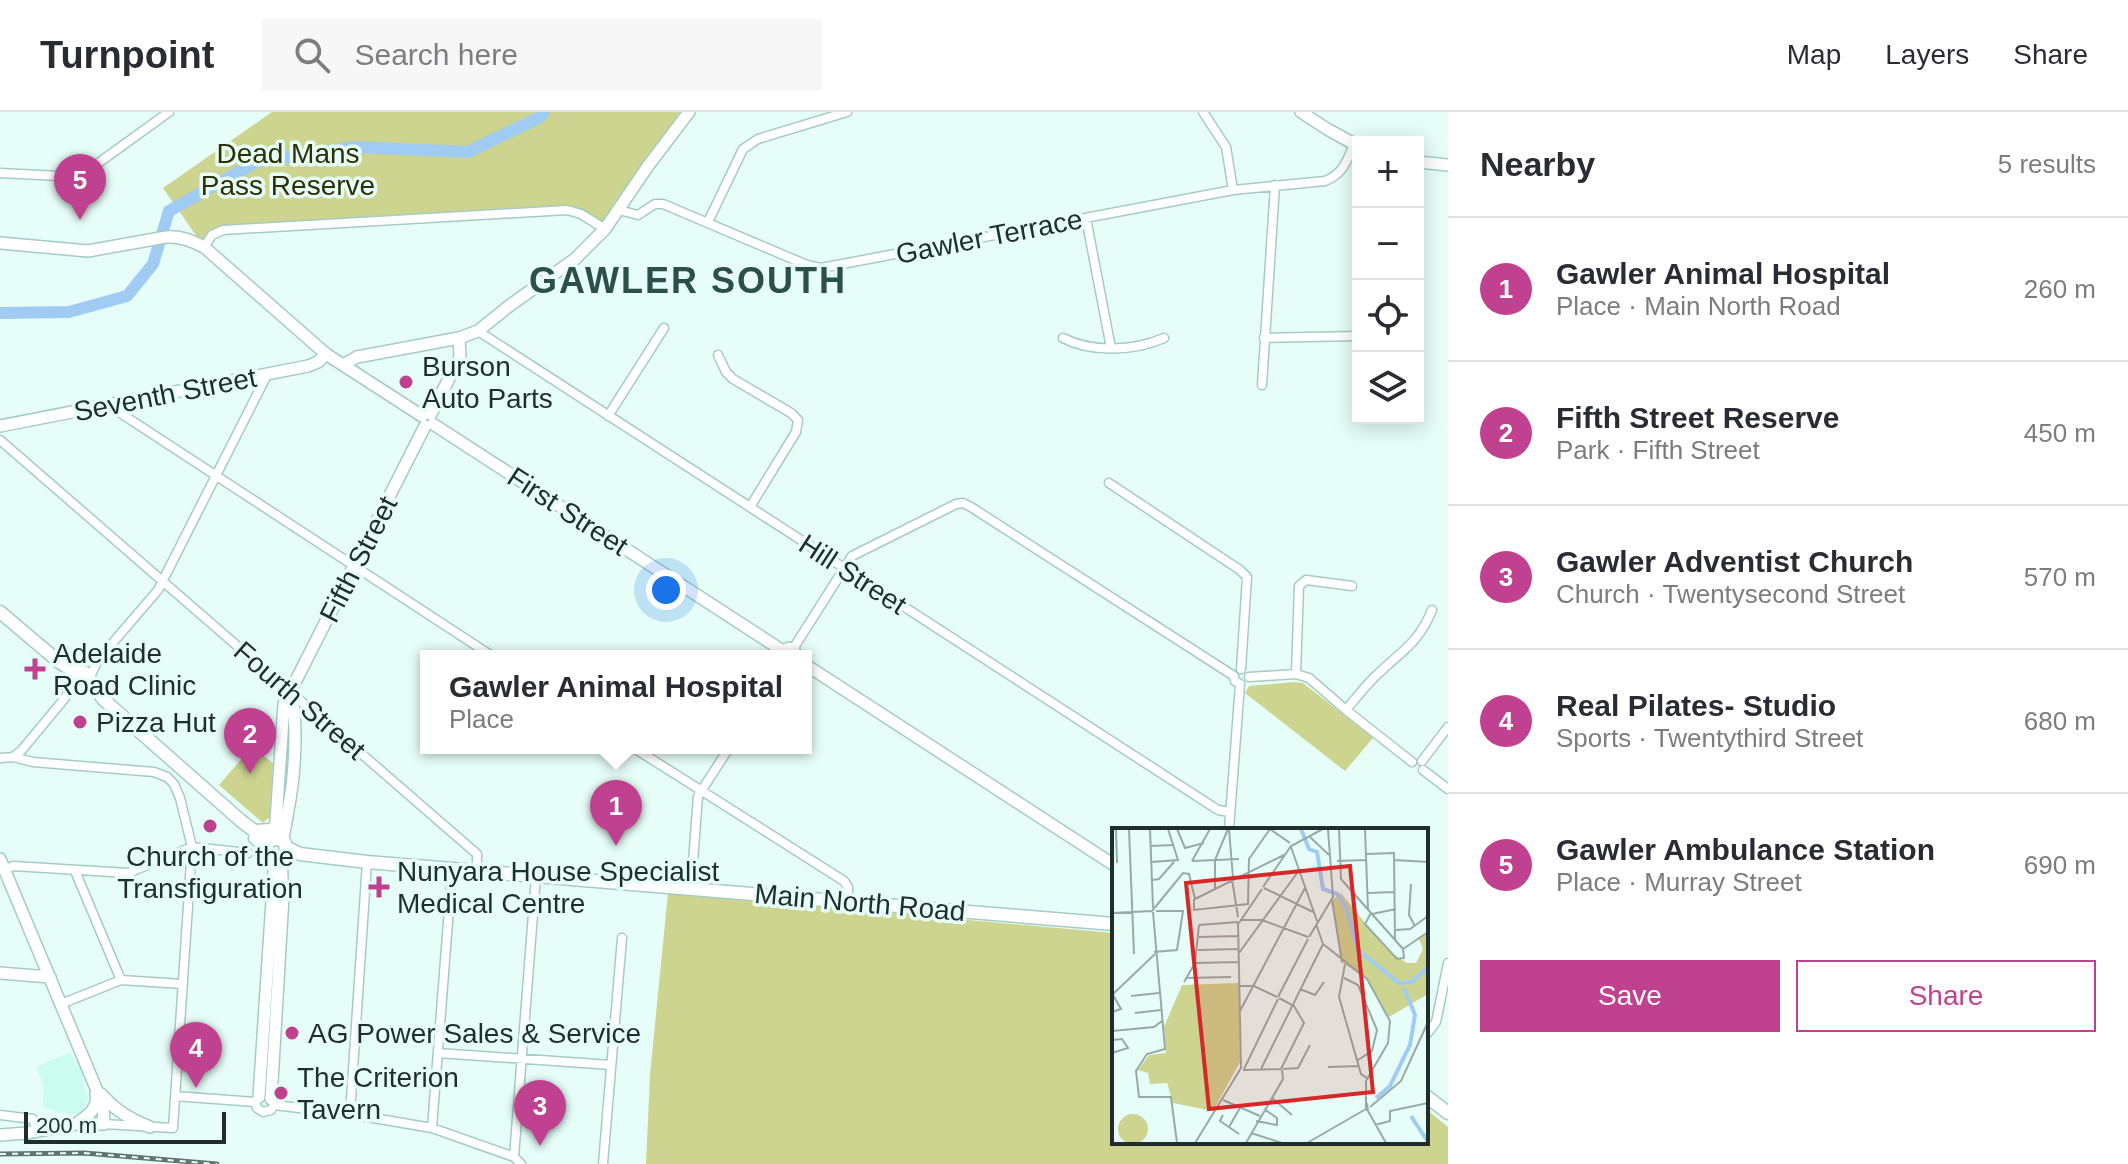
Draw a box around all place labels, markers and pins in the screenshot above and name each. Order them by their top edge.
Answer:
pin: 5 [54,154,106,220]
place label: Burson Auto Parts [422,351,553,414]
marker: Burson Auto Parts [397,373,415,391]
place label: Adelaide Road Clinic [53,638,196,701]
marker: Adelaide Road Clinic [24,658,46,680]
place label: Pizza Hut [96,707,216,738]
pin: 2 [224,708,276,774]
marker: Pizza Hut [71,713,89,731]
pin: 1 [590,780,642,846]
marker: Church of the Transfiguration [201,817,219,835]
place label: Church of the Transfiguration [117,841,303,904]
place label: Nunyara House Specialist Medical Centre [397,856,719,919]
marker: Nunyara House Specialist Medical Centre [368,876,390,898]
place label: AG Power Sales & Service [308,1018,641,1049]
pin: 4 [170,1022,222,1088]
marker: AG Power Sales & Service [283,1024,301,1042]
place label: The Criterion Tavern [297,1062,459,1125]
pin: 3 [514,1080,566,1146]
marker: The Criterion Tavern [272,1084,290,1102]

